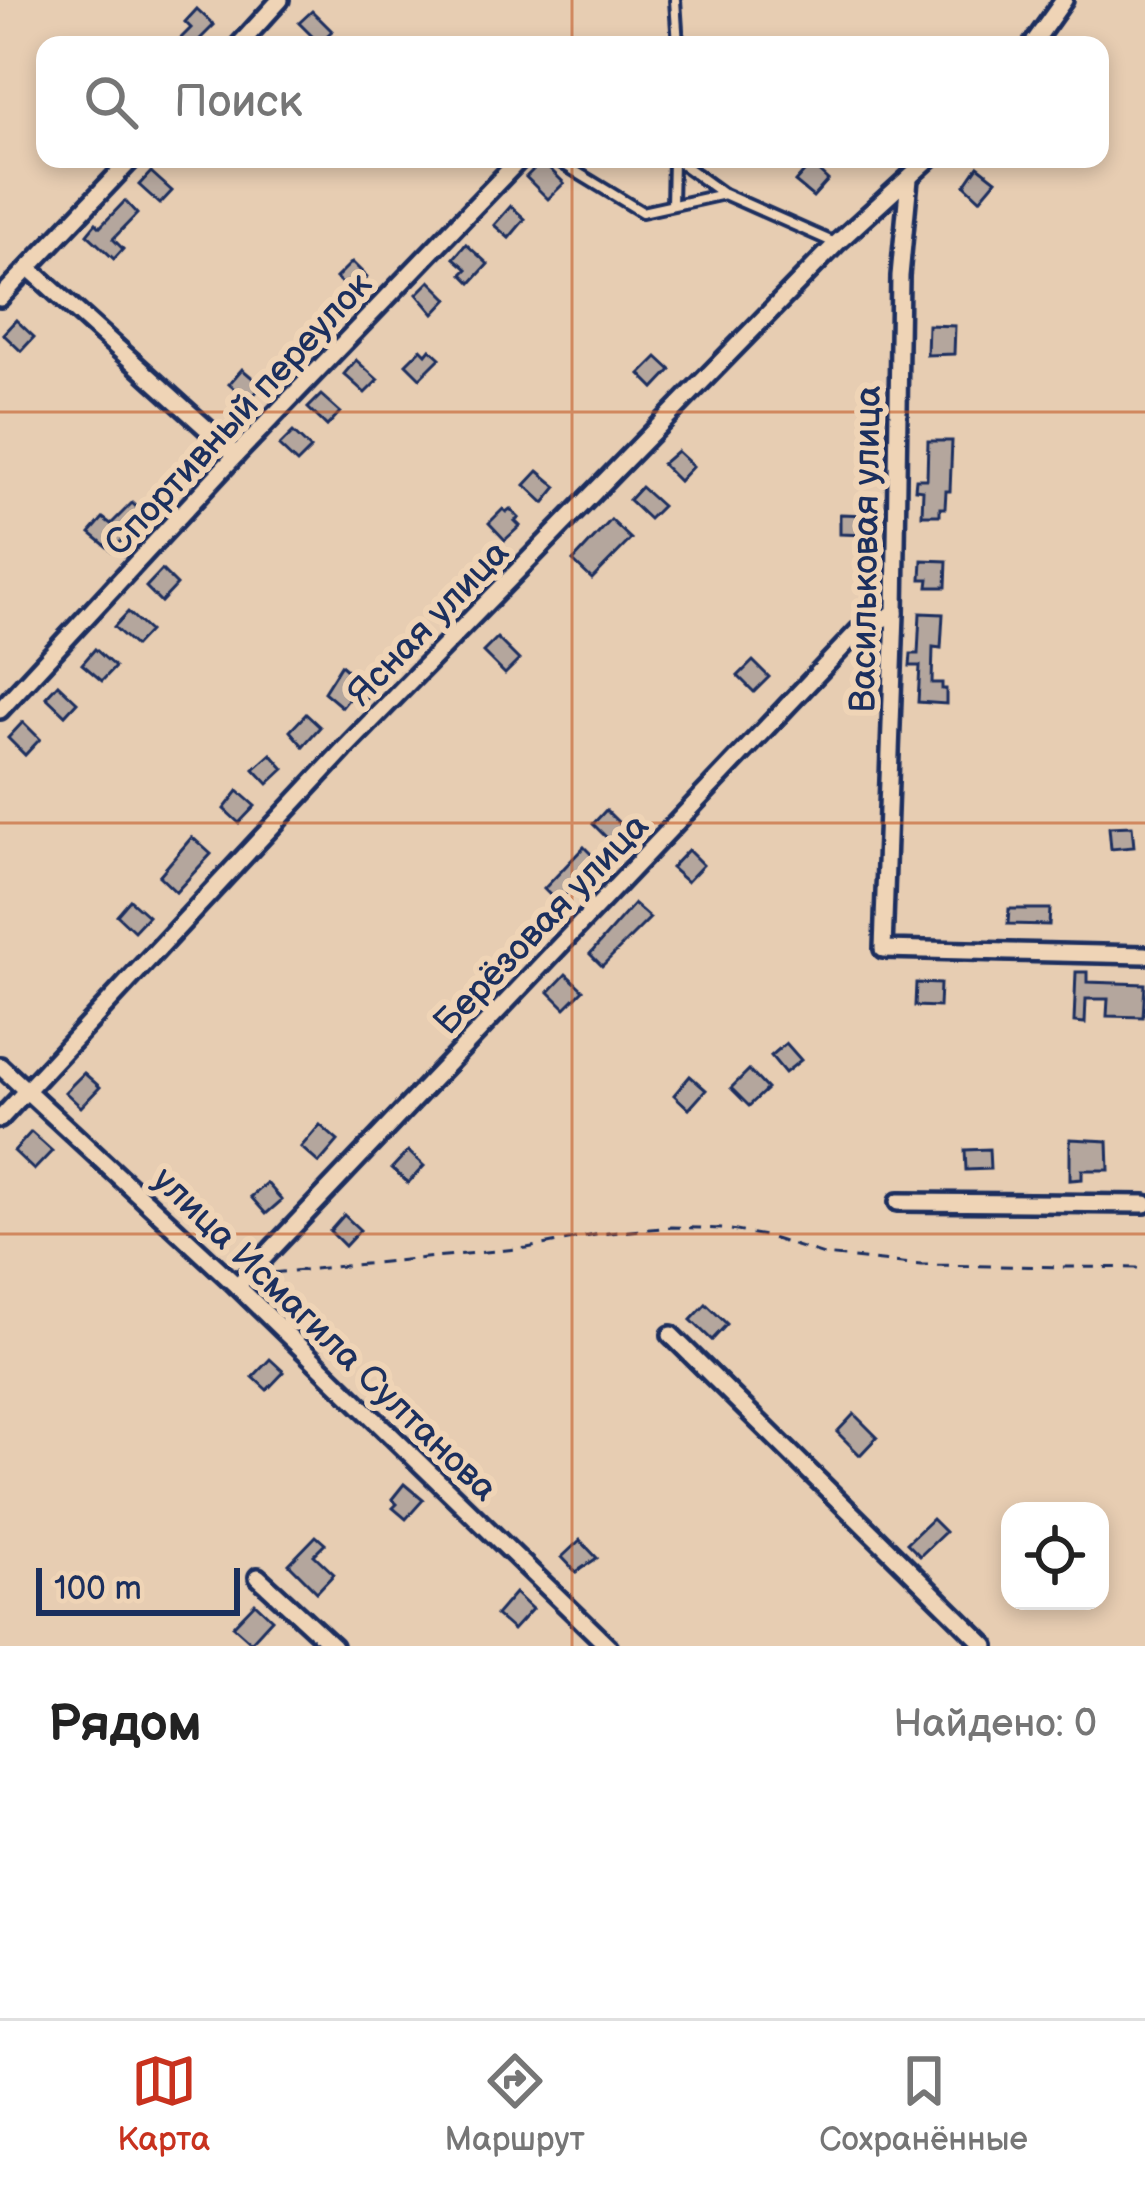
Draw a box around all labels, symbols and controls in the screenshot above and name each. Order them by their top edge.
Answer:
search box [36,36,1109,168]
icon: search [78,69,144,135]
text: Поиск [174,75,302,130]
street label: Спортивный переулок [96,264,381,565]
street label: Васильковая улица [842,385,891,713]
street label: Ясная улица [339,532,519,716]
street label: Берёзовая улица [425,805,658,1044]
street label: улица Исмагила Султанова [143,1159,505,1511]
map controls [1001,1502,1109,1610]
button: locate [1001,1502,1109,1610]
scale bar [36,1562,240,1615]
text: 100 m [54,1569,142,1609]
text: Рядом [48,1694,202,1755]
text: Найдено: 0 [894,1701,1097,1748]
tab: Карта [117,2048,210,2160]
tab: Маршрут [445,2048,585,2160]
tab: Сохранённые [819,2048,1028,2160]

